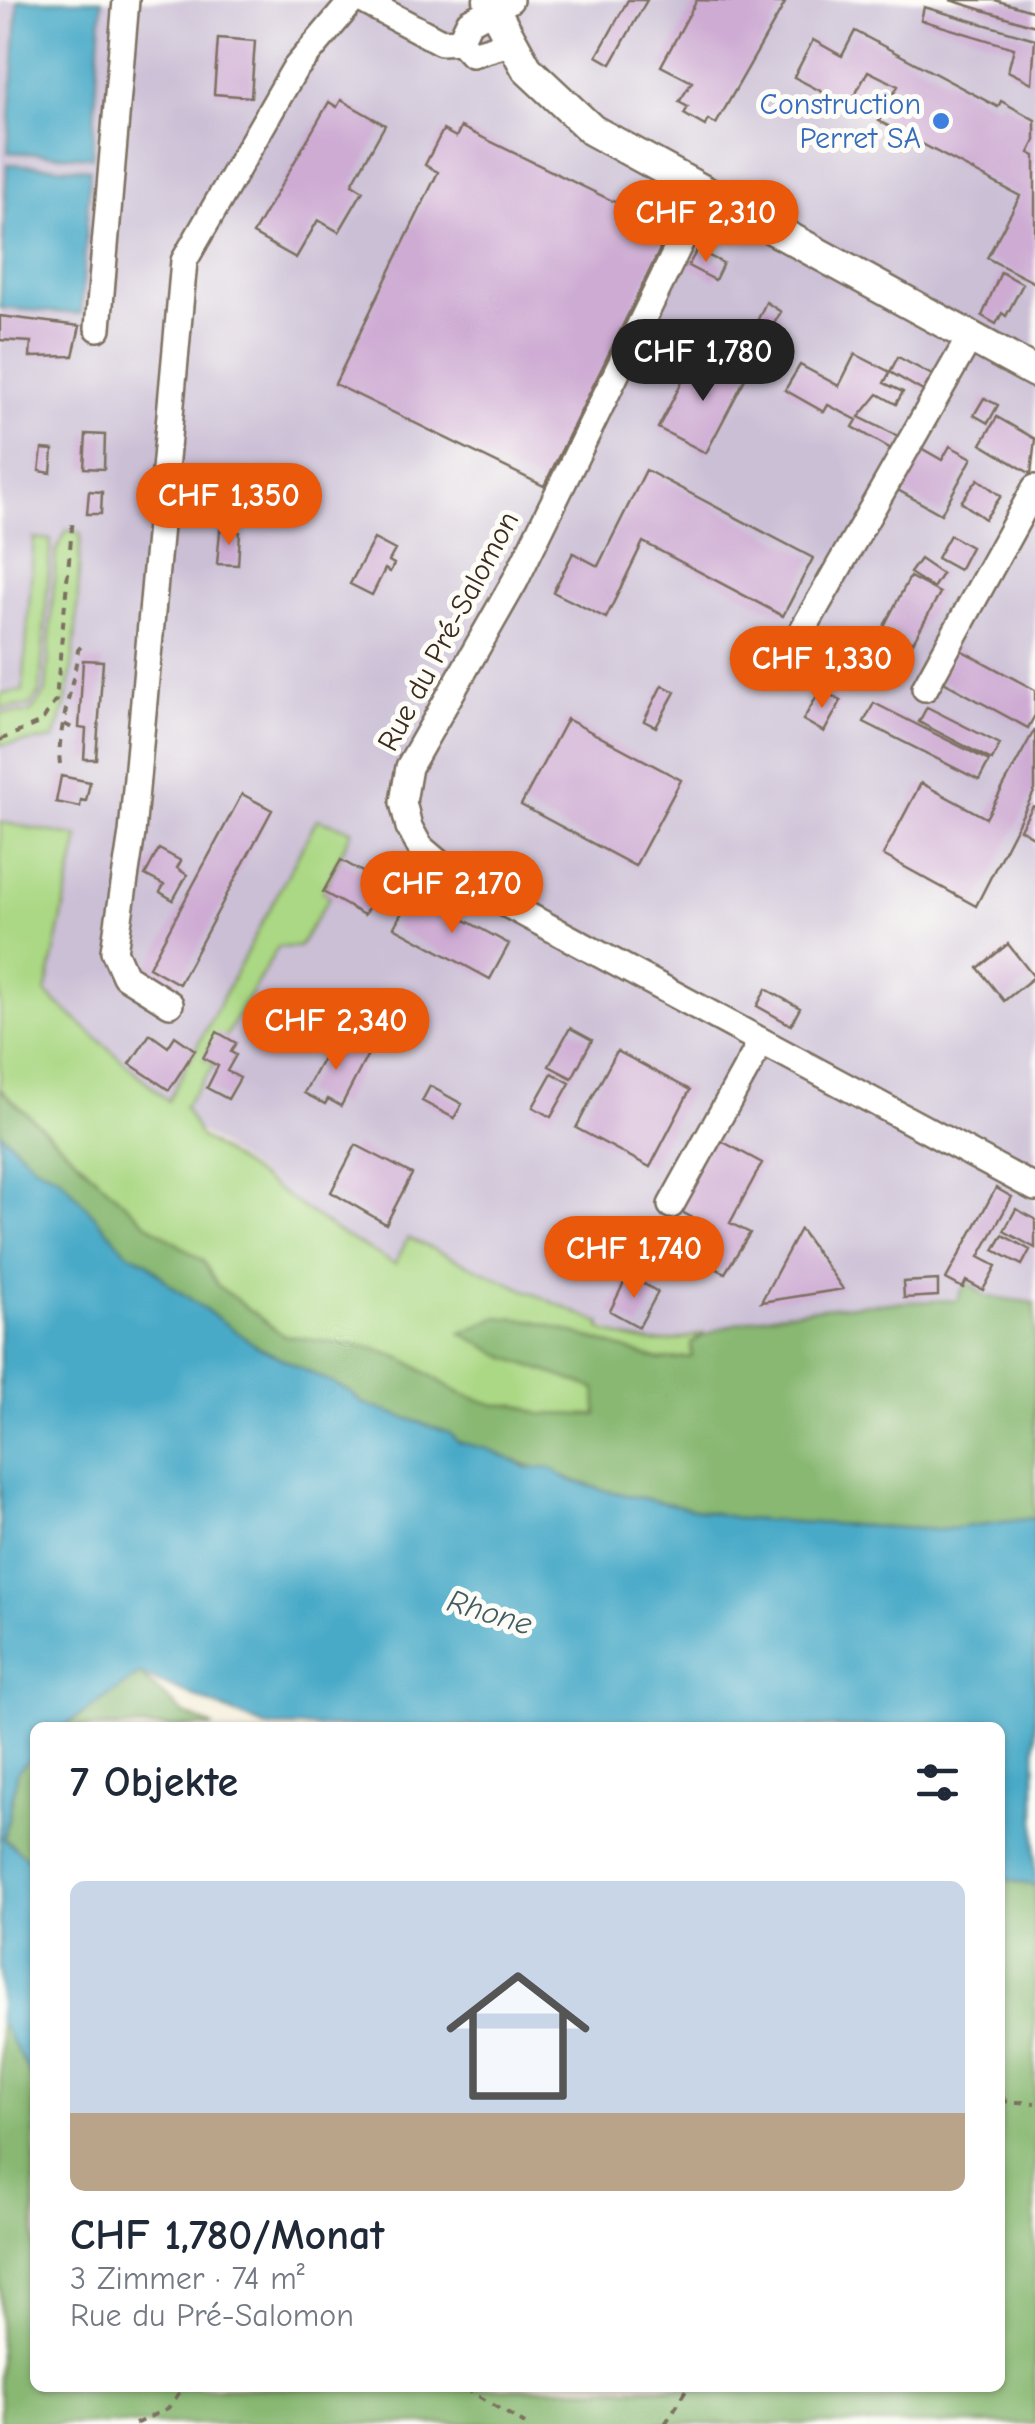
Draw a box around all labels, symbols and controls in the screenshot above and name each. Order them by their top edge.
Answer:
place label: Construction Perret SA [760,87,921,156]
marker: Construction Perret SA [930,110,952,132]
pin: CHF 2,310 [592,180,820,265]
text: CHF 2,310 [636,194,776,231]
pin: CHF 1,780 [589,319,817,404]
text: CHF 1,780 [634,333,772,370]
pin: CHF 1,350 [115,463,343,548]
text: CHF 1,350 [158,477,300,514]
street label: Rue du Pré-Salomon [371,506,526,757]
pin: CHF 1,330 [708,626,936,711]
text: CHF 1,330 [752,640,892,677]
pin: CHF 2,170 [338,851,566,936]
text: CHF 2,170 [382,865,522,902]
pin: CHF 2,340 [222,988,450,1073]
text: CHF 2,340 [264,1002,408,1039]
pin: CHF 1,740 [520,1216,748,1301]
text: CHF 1,740 [566,1230,702,1267]
water label: Rhone [443,1582,537,1643]
icon: filters [910,1755,965,1810]
text: 7 Objekte [70,1758,238,1807]
icon: home [428,1946,608,2126]
text: CHF 1,780/Monat [70,2211,384,2260]
text: 3 Zimmer · 74 m² [70,2260,305,2297]
text: Rue du Pré-Salomon [70,2297,354,2334]

